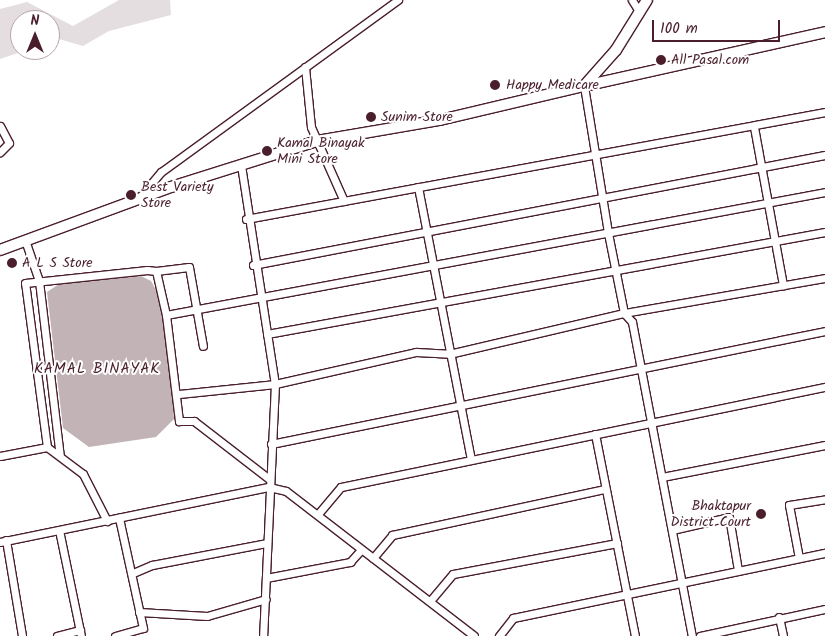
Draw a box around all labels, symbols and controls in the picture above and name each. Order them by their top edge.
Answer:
north arrow [10,10,60,60]
text: N [31,10,39,32]
scale bar [655,10,782,42]
text: 100 m [660,17,698,41]
place label: All Pasal.com [671,52,749,68]
marker: All Pasal.com [655,54,667,66]
place label: Happy Medicare [506,77,599,93]
marker: Happy Medicare [488,78,502,92]
place label: Sunim Store [381,109,453,125]
marker: Sunim Store [365,111,377,123]
place label: Kamal Binayak Mini Store [277,135,365,168]
marker: Kamal Binayak Mini Store [261,145,273,157]
place label: Best Variety Store [141,179,213,212]
marker: Best Variety Store [125,189,137,201]
place label: A L S Store [22,255,93,271]
marker: A L S Store [6,257,18,269]
district label: KAMAL BINAYAK [32,361,162,379]
place label: Bhaktapur District Court [671,498,751,530]
marker: Bhaktapur District Court [755,508,767,520]

